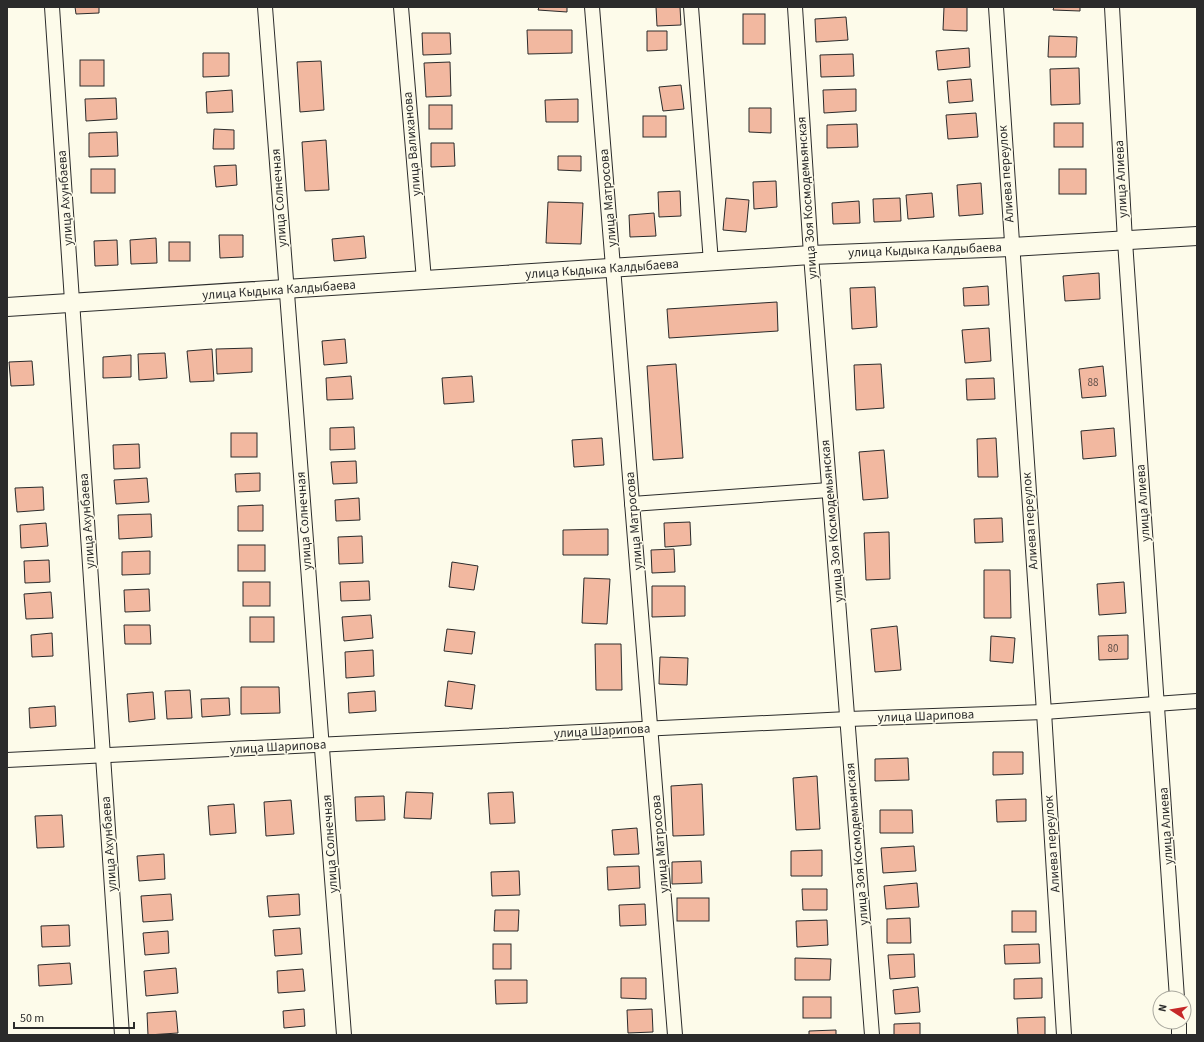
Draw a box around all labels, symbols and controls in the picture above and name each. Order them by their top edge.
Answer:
street label: улица Валиханова [398,91,426,197]
street label: улица Зоя Космодемьянская [792,116,822,280]
street label: Алиева переулок [994,124,1018,223]
street label: улица Алиева [1110,140,1132,218]
street label: улица Солнечная [267,148,291,248]
street label: улица Матросова [595,148,621,248]
street label: улица Ахунбаева [53,150,77,246]
street label: улица Кыдыка Калдыбаева [848,238,1002,262]
street label: улица Кыдыка Калдыбаева [525,255,679,283]
street label: улица Кыдыка Калдыбаева [202,276,356,304]
house number: 88 [1088,375,1099,390]
street label: улица Зоя Космодемьянская [816,439,848,603]
street label: улица Алиева [1131,464,1155,542]
street label: улица Солнечная [292,471,316,571]
street label: улица Матросова [621,471,647,571]
street label: Алиева переулок [1018,471,1042,570]
street label: улица Ахунбаева [75,473,99,569]
house number: 80 [1108,641,1118,656]
street label: улица Шарипова [877,705,975,727]
street label: улица Шарипова [553,719,651,743]
street label: улица Шарипова [229,735,327,759]
street label: улица Зоя Космодемьянская [841,762,873,926]
street label: улица Алиева [1154,787,1178,865]
street label: улица Солнечная [318,794,342,894]
street label: улица Матросова [647,794,673,894]
street label: Алиева переулок [1040,794,1064,893]
street label: улица Ахунбаева [97,796,121,892]
north arrow [1152,990,1192,1030]
text: N [1155,1003,1171,1013]
scale bar [14,1004,134,1030]
text: 50 m [20,1010,44,1027]

